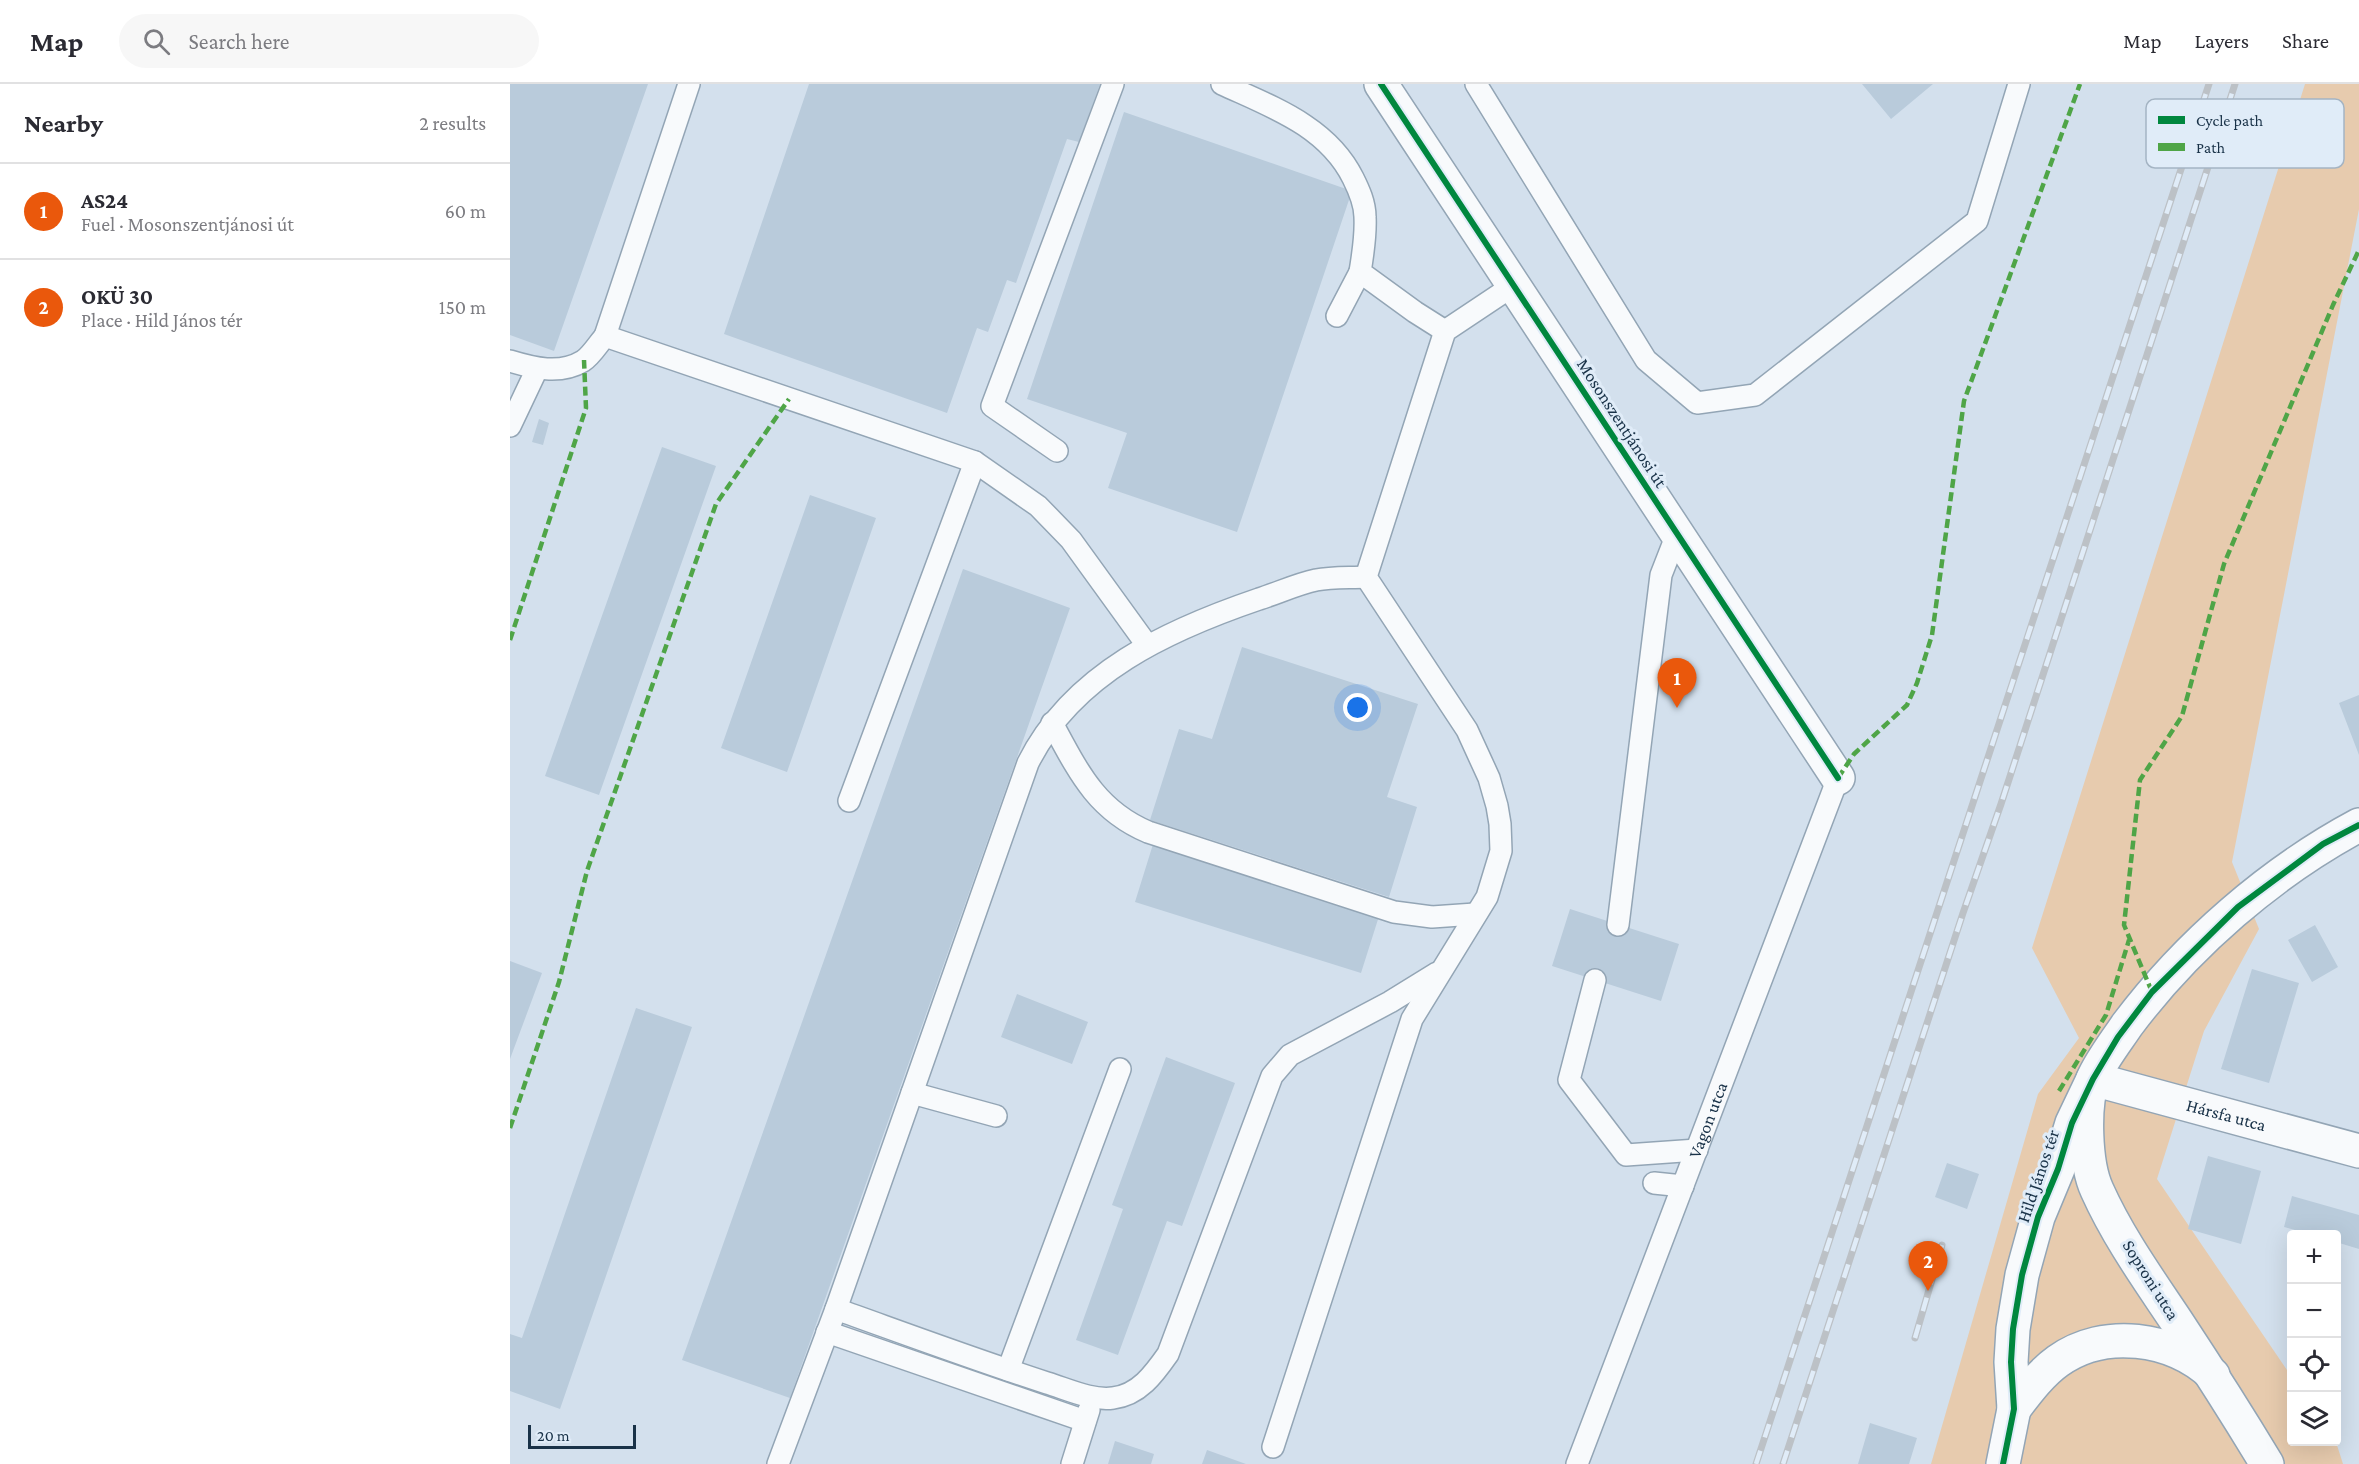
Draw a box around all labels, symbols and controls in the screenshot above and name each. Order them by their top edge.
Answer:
search box [119,14,539,68]
icon: search [140,25,173,58]
text: Map [30,26,83,57]
text: Search here [188,29,289,54]
text: Map [2123,29,2162,53]
text: Layers [2195,29,2249,53]
text: Share [2282,29,2329,53]
legend [2146,99,2344,168]
text: Nearby [24,109,103,138]
text: 2 results [419,112,486,134]
text: Cycle path [2196,112,2263,130]
text: Path [2196,139,2226,156]
text: AS24 [81,188,128,213]
text: 1 [40,200,47,222]
text: 60 m [445,200,486,222]
text: Fuel · Mosonszentjánosi út [81,213,294,235]
text: OKÜ 30 [81,284,153,309]
text: 2 [38,296,49,318]
text: 150 m [439,296,486,318]
text: Place · Hild János tér [81,309,243,331]
street label: Mosonszentjánosi út [1572,355,1672,493]
pin: 1 [1658,658,1696,708]
your location [1343,693,1372,722]
street label: Vagon utca [1684,1079,1731,1161]
street label: Hársfa utca [2184,1095,2268,1135]
street label: Hild János tér [2013,1126,2063,1225]
map controls [2287,1230,2341,1446]
button: + [2287,1230,2341,1284]
street label: Soproni utca [2118,1236,2184,1324]
pin: 2 [1908,1242,1948,1291]
button: − [2287,1284,2341,1338]
button: locate [2287,1338,2341,1392]
button: layers [2287,1392,2341,1446]
scale bar [528,1422,636,1450]
text: 20 m [537,1427,570,1444]

